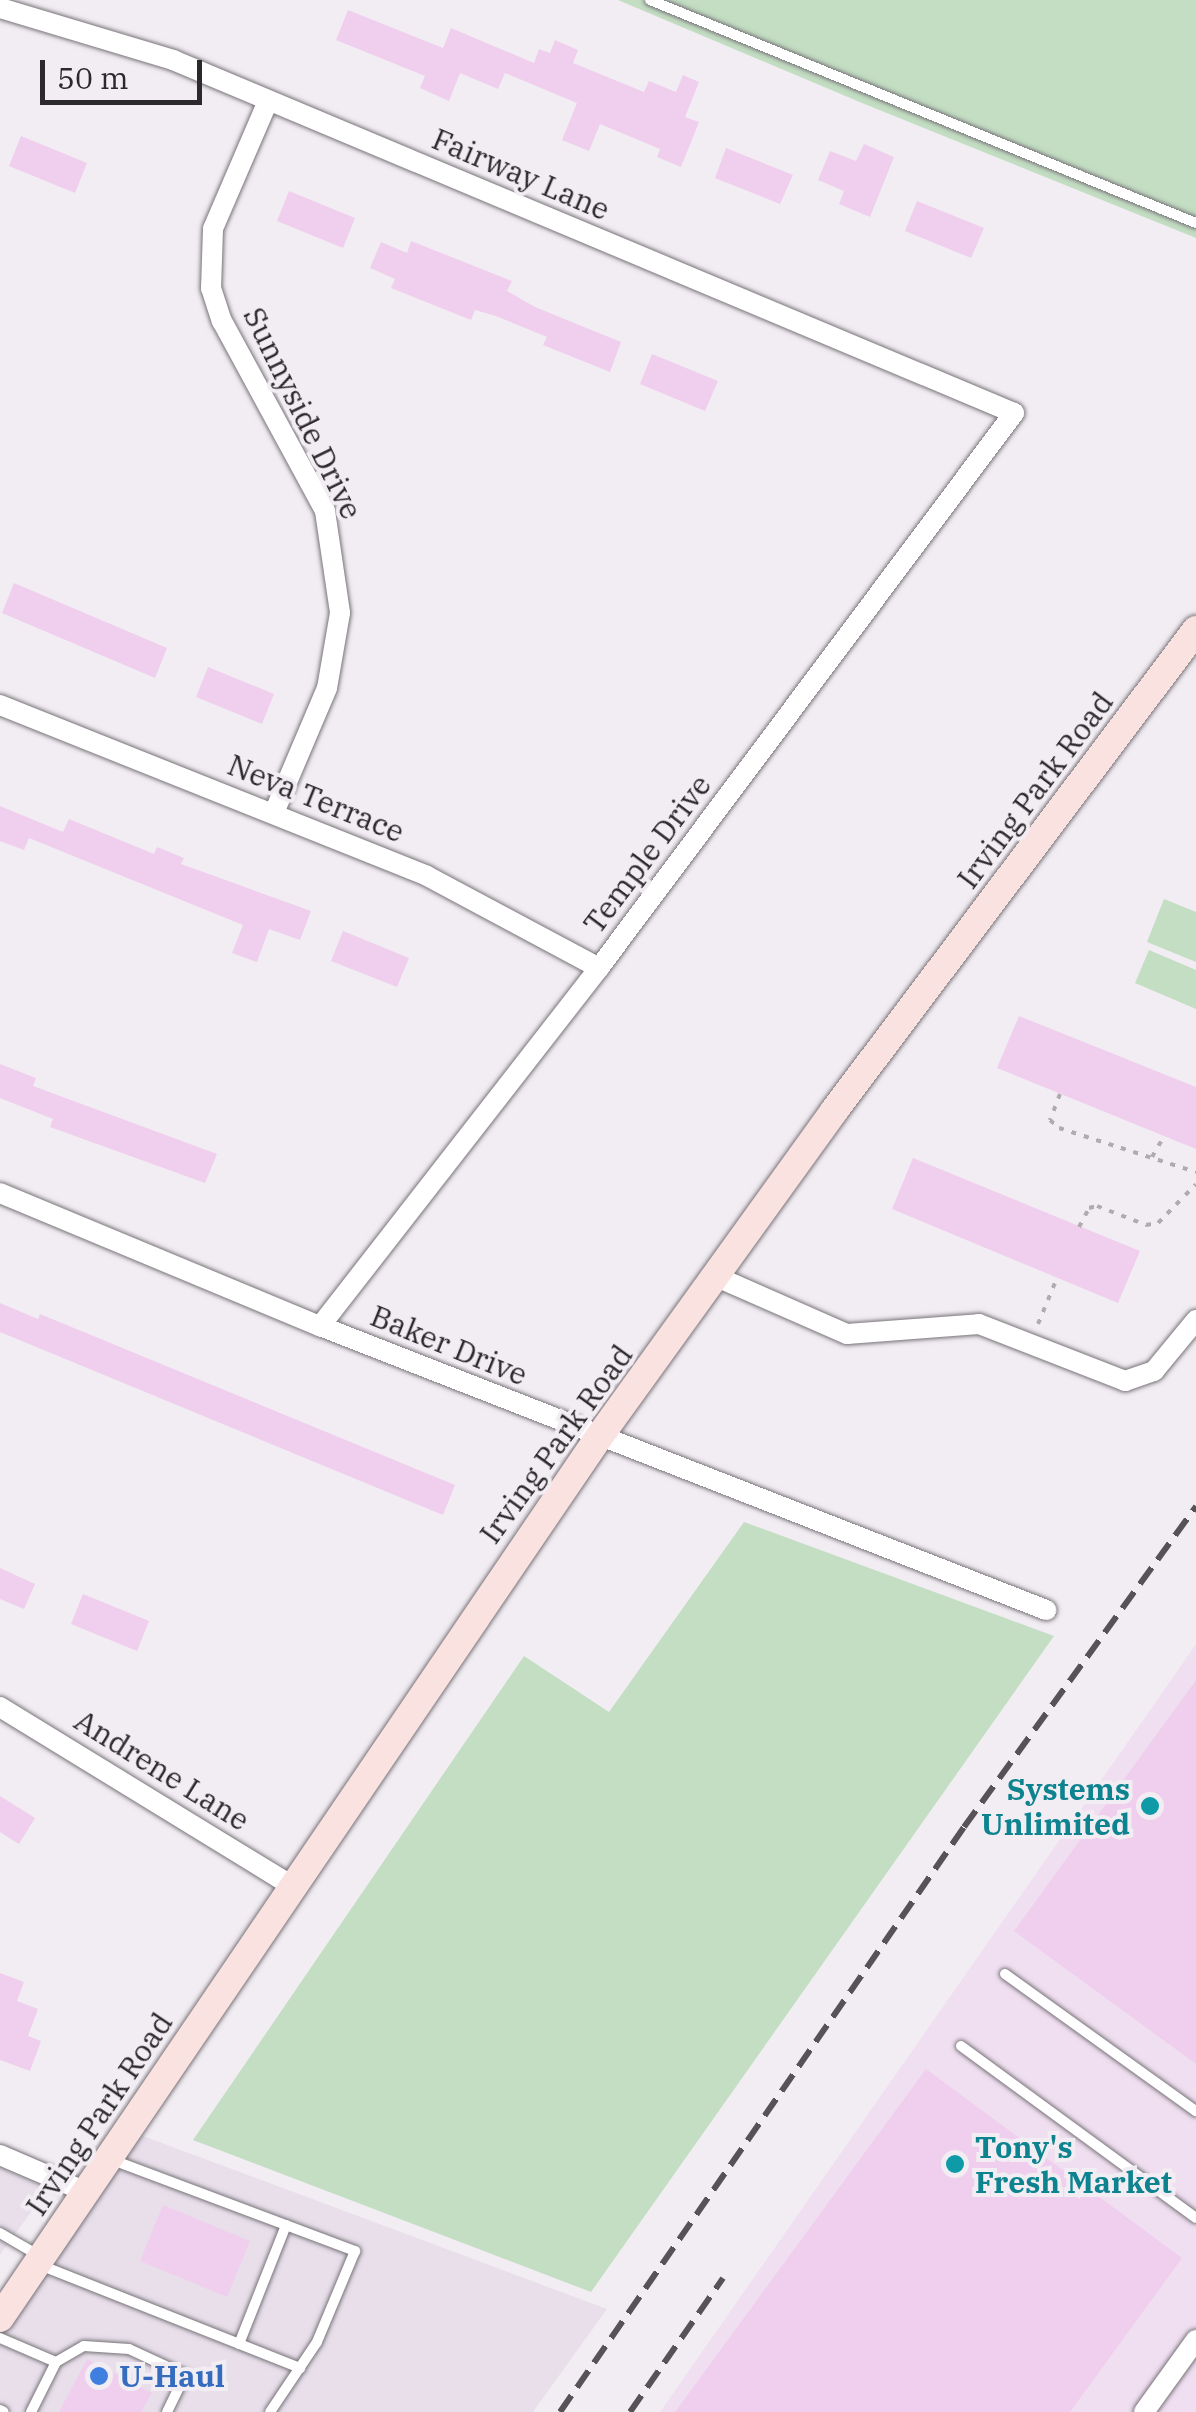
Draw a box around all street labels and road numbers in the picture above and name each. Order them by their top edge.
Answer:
street label: Fairway Lane [427,120,615,228]
street label: Sunnyside Drive [236,301,370,525]
street label: Irving Park Road [949,685,1121,895]
street label: Neva Terrace [223,746,409,850]
street label: Temple Drive [576,768,718,940]
street label: Baker Drive [365,1297,533,1393]
street label: Irving Park Road [472,1338,640,1550]
street label: Andrene Lane [68,1702,256,1838]
street label: Irving Park Road [18,2006,180,2222]

